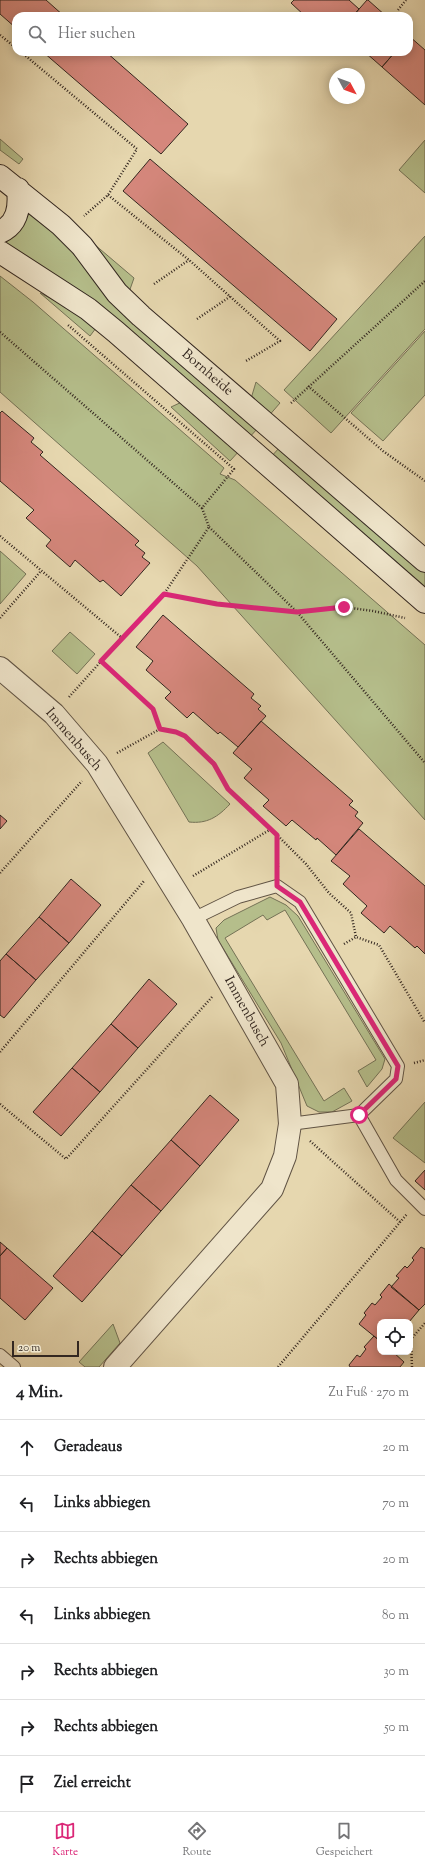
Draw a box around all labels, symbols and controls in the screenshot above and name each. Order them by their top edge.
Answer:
search box [12,12,413,56]
icon: search [26,23,48,45]
text: Hier suchen [58,24,136,45]
north arrow [329,68,365,104]
street label: Bornheide [177,345,237,401]
route end [335,598,353,616]
street label: Immenbusch [40,704,106,776]
street label: Immenbusch [218,973,274,1051]
route start [350,1106,368,1124]
map controls [377,1319,413,1355]
button: locate [377,1319,413,1355]
scale bar [12,1339,79,1358]
text: 20 m [18,1340,40,1356]
text: 4 Min. [16,1381,63,1405]
text: Zu Fuß · 270 m [329,1384,409,1402]
icon: ahead [16,1437,38,1459]
text: Geradeaus [54,1437,122,1458]
text: 20 m [383,1439,409,1457]
icon: left [16,1493,38,1515]
text: Links abbiegen [54,1493,151,1514]
text: 70 m [382,1495,409,1513]
icon: right [16,1549,38,1571]
text: Rechts abbiegen [54,1549,158,1570]
text: 20 m [383,1551,409,1569]
icon: left [16,1605,38,1627]
text: Links abbiegen [54,1605,151,1626]
text: 80 m [382,1607,409,1625]
icon: right [16,1661,38,1683]
text: Rechts abbiegen [54,1661,158,1682]
text: 30 m [383,1663,409,1681]
icon: right [16,1717,38,1739]
text: Rechts abbiegen [54,1717,158,1738]
text: 50 m [384,1719,409,1737]
icon: arrive [16,1773,38,1795]
text: Ziel erreicht [54,1773,131,1794]
tab: Karte [52,1820,78,1860]
tab: Route [183,1820,211,1860]
tab: Gespeichert [316,1820,373,1860]

